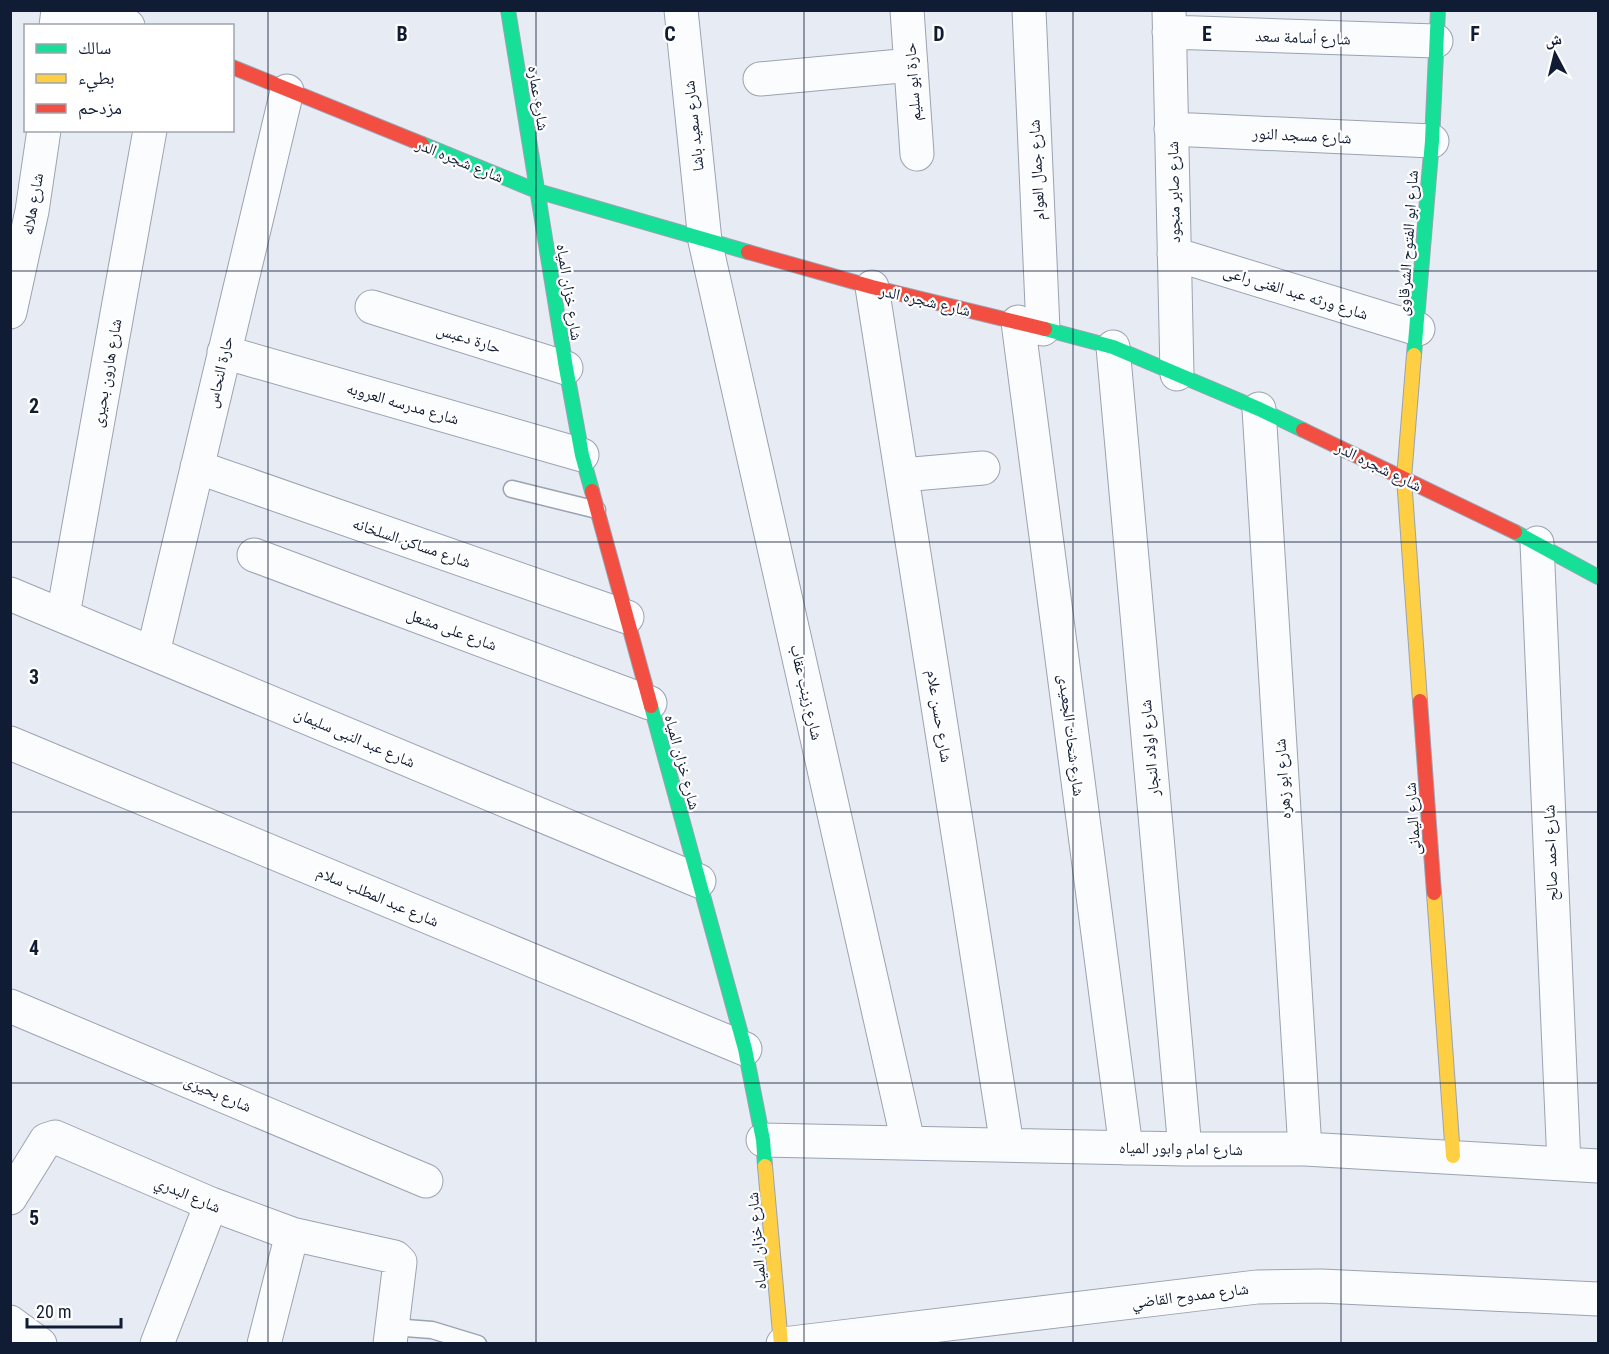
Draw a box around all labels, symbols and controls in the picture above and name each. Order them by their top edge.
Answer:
text: B [396,22,408,46]
text: C [664,22,676,46]
text: D [933,22,945,46]
text: E [1202,22,1212,46]
text: F [1470,22,1480,46]
legend [24,24,234,132]
north arrow [1525,24,1585,84]
street label: شارع أسامة سعد [1255,26,1351,50]
text: ش [1544,29,1563,50]
text: سالك [78,37,111,58]
street label: حارة ابو سليم [900,42,926,122]
street label: شارع عماره [523,64,553,132]
text: بطيء [78,67,115,93]
street label: شارع سعيد باشا [679,79,709,172]
text: مزدحم [78,97,122,120]
street label: شارع جمال العوام [1024,119,1050,221]
street label: شارع مسجد النور [1251,123,1352,149]
street label: شارع شجره الدر [412,134,506,188]
street label: شارع صابر منجود [1163,141,1185,243]
street label: شارع ابو الفتوح الشرقاوى [1393,169,1423,317]
street label: شارع هلاله [18,172,48,237]
street label: شارع خزان المياه [551,242,587,342]
street label: شارع ورثه عبد الغنى راعى [1221,261,1371,325]
street label: شارع شجره الدر [876,281,972,321]
street label: شارع هارون بحيرى [88,317,126,429]
street label: حارة دعبس [434,320,503,358]
street label: حارة النحاس [202,334,238,410]
street label: شارع مدرسه العروبه [344,378,461,430]
text: 2 [29,394,39,418]
street label: شارع شجره الدر [1332,437,1425,496]
street label: شارع مساكن السلخانه [350,513,473,573]
street label: شارع على مشعل [404,604,500,656]
street label: شارع زينب عقاب [785,642,827,742]
text: 3 [29,665,39,689]
street label: شارع حسن علام [922,668,956,764]
street label: شارع شحات الجعيدى [1054,673,1088,797]
street label: شارع اولاد النجار [1136,699,1164,798]
street label: شارع عبد النبى سليمان [291,703,418,772]
street label: شارع خزان المياه [660,712,704,812]
street label: شارع ابو زهره [1270,738,1296,820]
street label: شارع اليمانى [1400,782,1426,856]
street label: شارع احمد صالح [1539,804,1563,902]
street label: شارع عبد المطلب سلام [314,862,442,932]
text: 4 [29,936,39,960]
street label: شارع بحيرى [181,1071,254,1117]
street label: شارع امام وابور المياه [1119,1138,1243,1160]
street label: شارع البدري [151,1172,224,1220]
street label: شارع خزان المياه [743,1191,771,1290]
text: 5 [29,1206,39,1230]
street label: شارع ممدوح القاضي [1130,1279,1250,1315]
scale bar [27,1291,122,1329]
text: 20 m [36,1301,71,1322]

